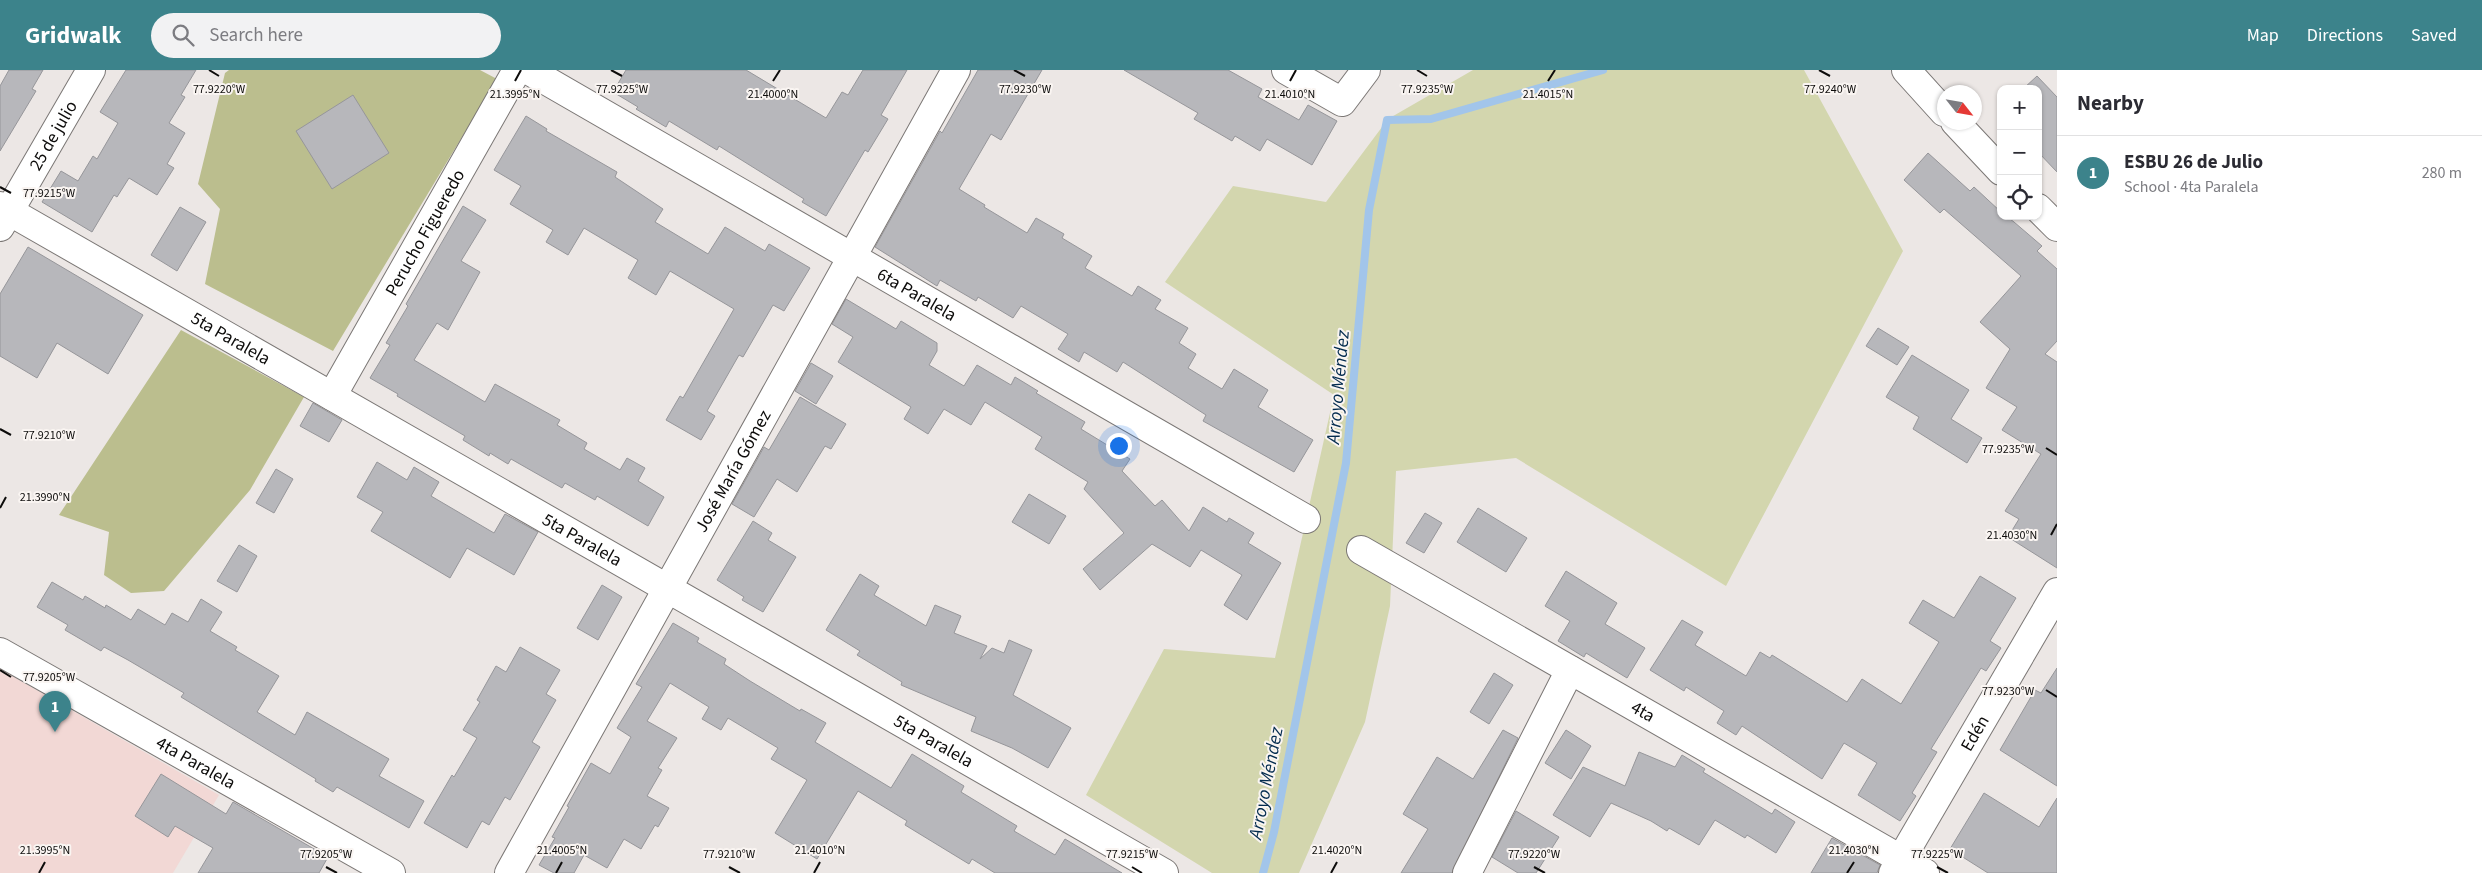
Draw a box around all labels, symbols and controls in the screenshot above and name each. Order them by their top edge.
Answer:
search box [151,13,501,58]
text: Gridwalk [25,18,121,53]
icon: search [169,21,197,49]
text: Search here [209,22,303,49]
text: Map [2247,23,2279,48]
text: Directions [2307,23,2383,48]
text: Saved [2411,23,2457,48]
text: 77.9220°W [193,81,246,98]
text: 77.9225°W [596,81,649,98]
text: 77.9230°W [999,81,1052,98]
text: 77.9235°W [1401,81,1454,98]
text: 77.9240°W [1804,81,1857,98]
north arrow [1937,85,1982,130]
map controls [1997,85,2042,220]
button: + [1997,85,2042,130]
text: 21.3995°N [490,86,540,103]
text: 21.4000°N [748,86,798,103]
text: 21.4010°N [1265,86,1315,103]
text: 21.4015°N [1523,86,1573,103]
text: Nearby [2077,88,2144,118]
street label: 25 de julio [23,96,84,175]
button: − [1997,130,2042,175]
text: ESBU 26 de Julio [2124,149,2263,176]
text: 1 [2089,162,2097,184]
text: 280 m [2422,162,2462,184]
street label: Perucho Figueredo [379,165,471,301]
button: locate [1997,175,2042,220]
text: School · 4ta Paralela [2124,176,2258,198]
text: 77.9215°W [23,185,76,202]
street label: 6ta Paralela [872,262,961,328]
street label: 5ta Paralela [186,306,275,371]
water label: Arroyo Méndez [1320,328,1357,446]
street label: José María Gómez [689,405,777,537]
text: 77.9210°W [23,427,76,444]
your location [1106,433,1132,459]
text: 77.9235°W [1982,441,2035,458]
text: 21.3990°N [20,489,70,506]
street label: 5ta Paralela [538,507,626,573]
text: 21.4030°N [1987,527,2037,544]
text: 77.9205°W [23,669,76,686]
text: 77.9230°W [1982,683,2035,700]
pin: 1 [39,691,71,732]
street label: 4ta [1626,695,1659,729]
street label: 5ta Paralela [889,709,978,774]
street label: Edén [1955,711,1995,756]
water label: Arroyo Méndez [1242,724,1291,843]
street label: 4ta Paralela [151,731,240,796]
text: 21.3995°N [20,842,70,859]
text: 21.4005°N [537,842,587,859]
text: 21.4010°N [795,842,845,859]
text: 21.4020°N [1312,842,1362,859]
text: 21.4030°N [1829,842,1879,859]
text: 77.9205°W [300,846,353,863]
text: 77.9210°W [703,846,756,863]
text: 77.9215°W [1106,846,1159,863]
text: 77.9220°W [1508,846,1561,863]
text: 77.9225°W [1911,846,1964,863]

